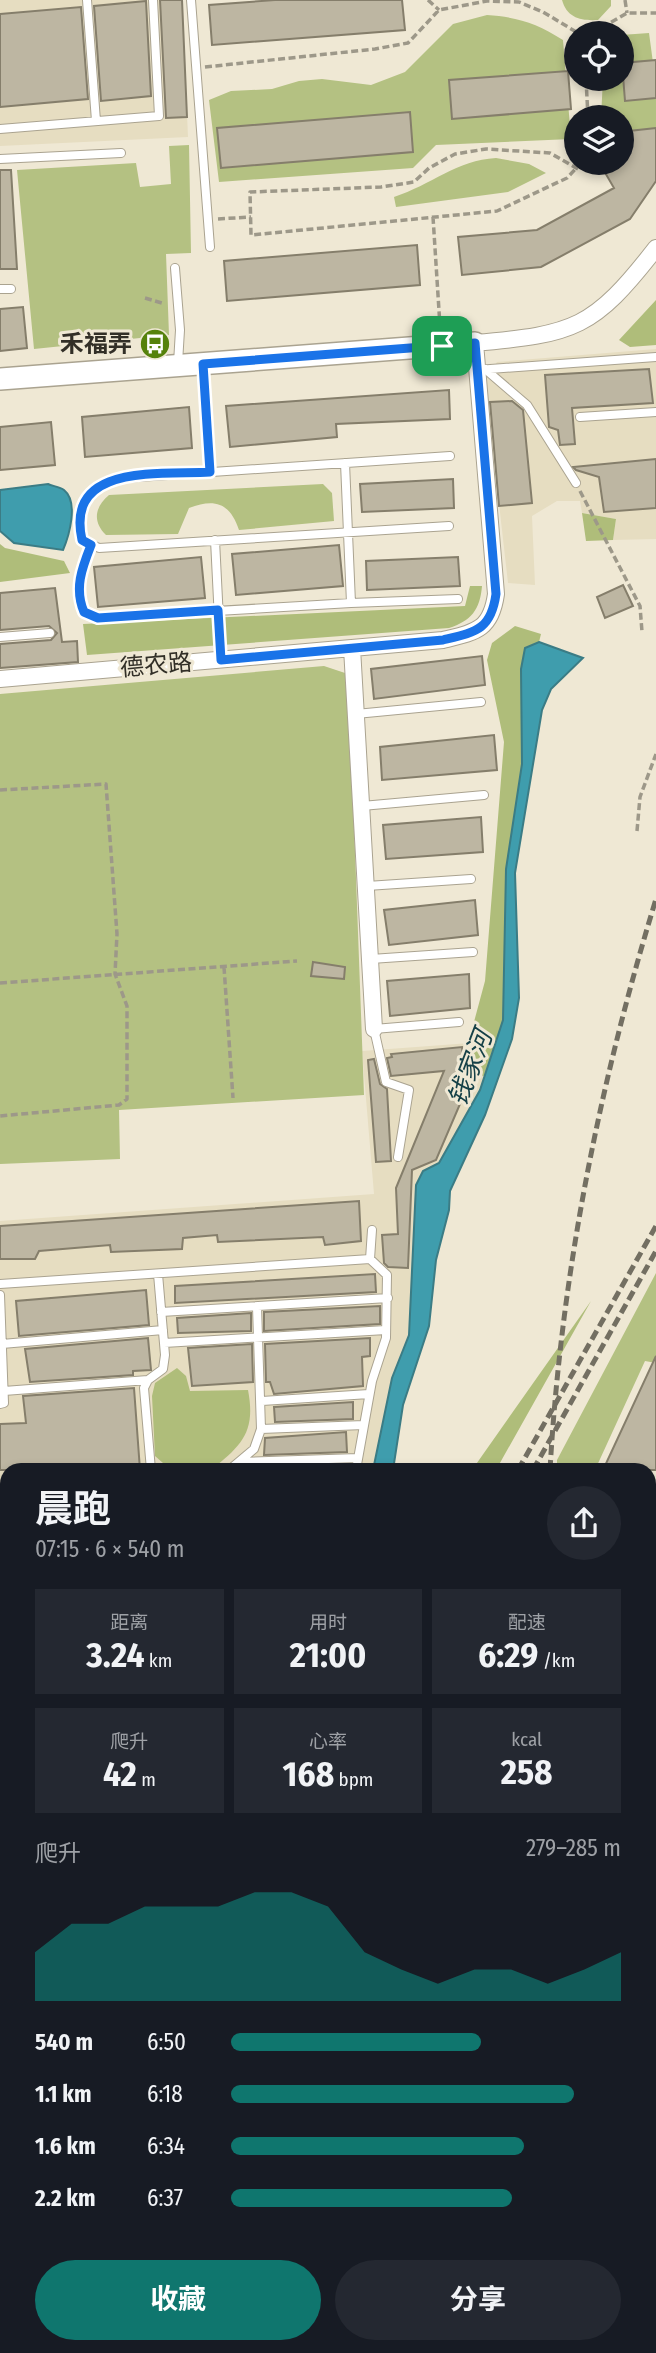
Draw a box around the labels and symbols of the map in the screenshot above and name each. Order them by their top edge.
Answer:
pin [412,316,472,376]
bus stop icon: 禾福弄 [138,327,172,361]
place label: 禾福弄 [60,330,132,358]
street label: 德农路 [119,648,193,682]
water label: 钱家河 [442,1022,501,1110]

